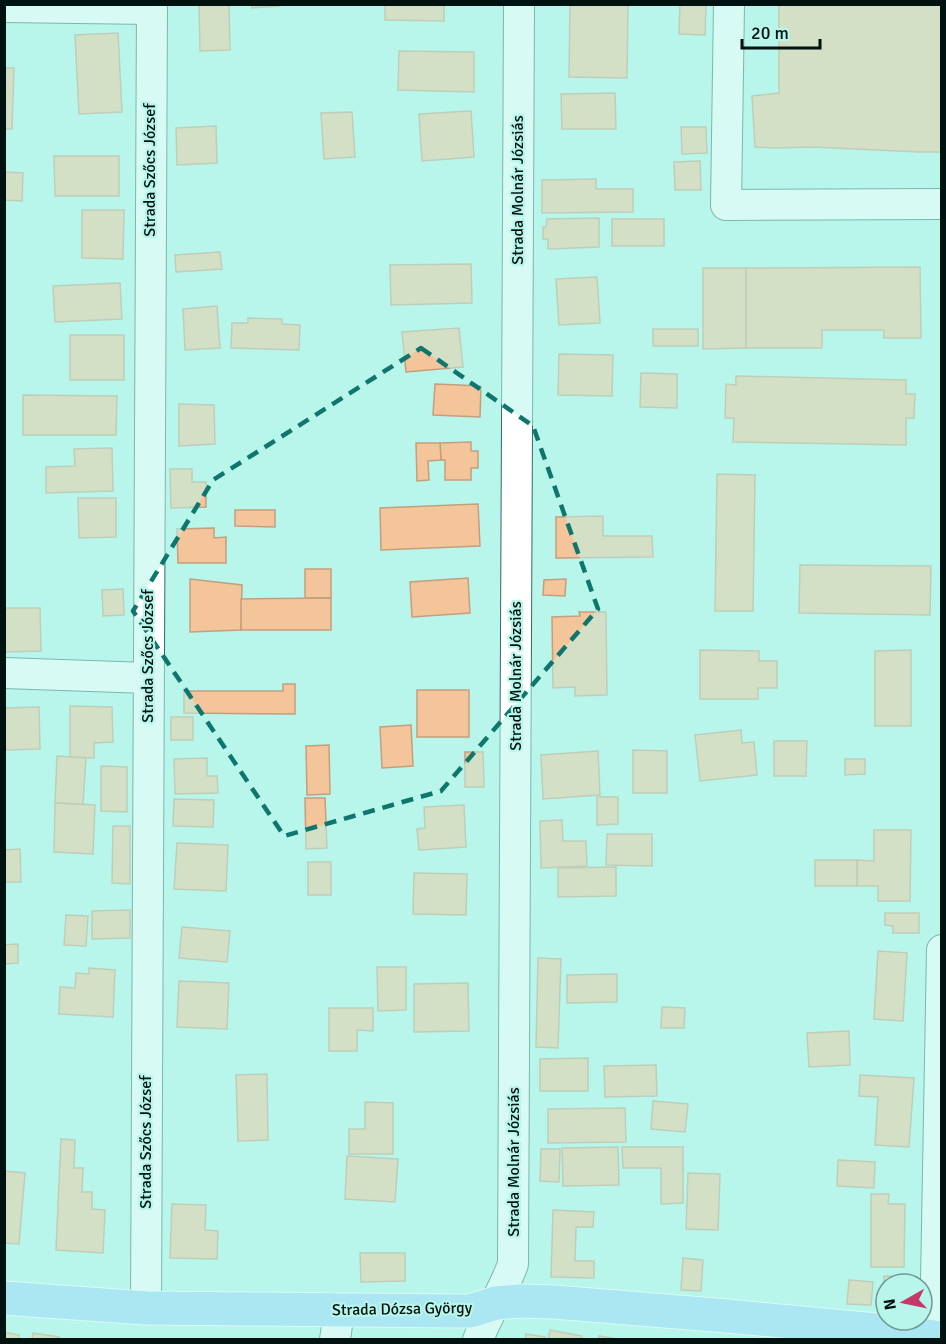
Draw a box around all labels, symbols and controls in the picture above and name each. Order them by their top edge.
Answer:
scale bar [742,12,820,50]
text: 20 m [751,22,789,44]
street label: Strada Szőcs József [140,103,160,237]
street label: Strada Molnár Józsiás [508,115,528,265]
street label: Strada Szőcs József [138,589,158,723]
street label: Strada Molnár Józsiás [506,601,526,751]
street label: Strada Szőcs József [136,1075,156,1209]
street label: Strada Molnár Józsiás [504,1087,524,1237]
north arrow [874,1272,934,1332]
text: N [879,1297,901,1311]
street label: Strada Dózsa György [332,1298,473,1320]

